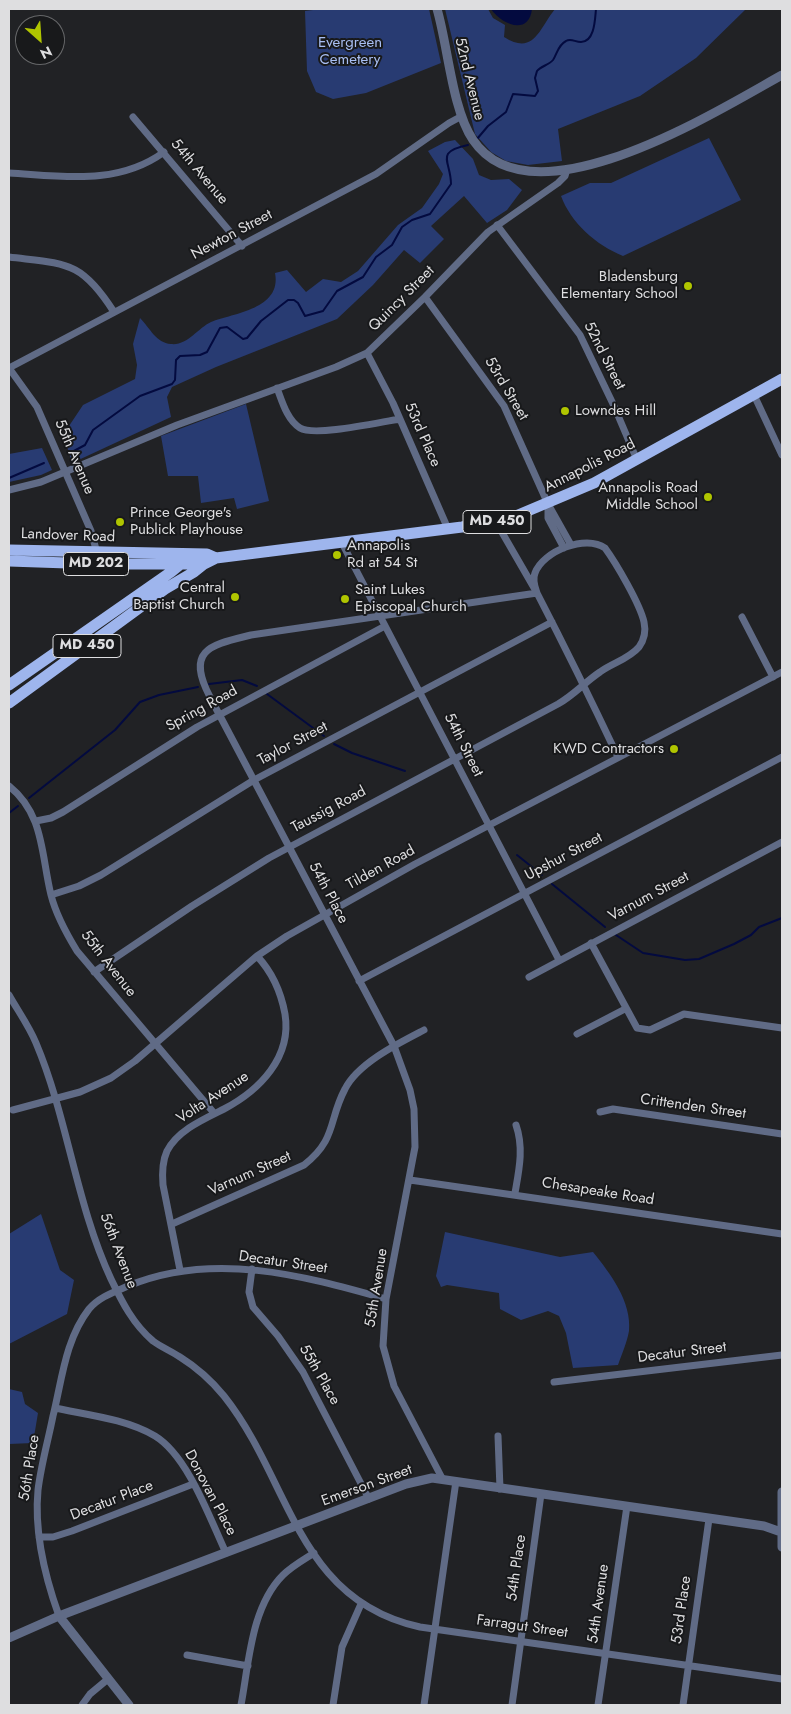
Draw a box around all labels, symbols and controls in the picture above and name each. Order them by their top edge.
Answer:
north arrow [15,15,65,65]
park label: Evergreen Cemetery [318,34,382,69]
street label: 52nd Avenue [450,36,488,122]
text: N [37,41,56,64]
street label: 54th Avenue [166,136,232,208]
street label: Newton Street [188,206,276,264]
street label: Quincy Street [365,262,439,336]
place label: Bladensburg Elementary School [561,268,678,303]
marker: Bladensburg Elementary School [682,280,694,292]
street label: 52nd Street [579,319,629,393]
street label: 53rd Street [480,354,532,424]
street label: 53rd Place [400,400,444,470]
place label: Lowndes Hill [575,402,656,420]
marker: Lowndes Hill [559,405,571,417]
street label: 55th Avenue [50,417,98,497]
street label: Annapolis Road [541,435,639,497]
place label: Annapolis Road Middle School [598,479,698,514]
marker: Annapolis Road Middle School [702,491,714,503]
place label: Prince George's Publick Playhouse [130,504,243,539]
road number: MD 450 [463,511,531,534]
marker: Prince George's Publick Playhouse [114,516,126,528]
street label: Landover Road [20,525,116,547]
place label: Annapolis Rd at 54 St [347,537,417,572]
marker: Annapolis Rd at 54 St [331,549,343,561]
road number: MD 202 [64,552,128,576]
place label: Central Baptist Church [133,579,225,614]
place label: Saint Lukes Episcopal Church [355,581,467,616]
marker: Central Baptist Church [229,591,241,603]
marker: Saint Lukes Episcopal Church [339,593,351,605]
road number: MD 450 [53,634,121,658]
street label: Spring Road [163,682,241,736]
street label: 54th Street [439,710,487,780]
street label: Taylor Street [255,718,331,770]
place label: KWD Contractors [553,740,664,758]
marker: KWD Contractors [668,743,680,755]
street label: Taussig Road [289,783,369,837]
street label: Upshur Street [522,829,606,885]
street label: Tilden Road [344,842,418,894]
street label: 54th Place [304,859,352,927]
street label: Varnum Street [606,868,692,926]
street label: 55th Avenue [76,927,140,1001]
street label: Volta Avenue [174,1068,252,1128]
street label: Crittenden Street [639,1091,747,1123]
street label: Varnum Street [206,1148,294,1200]
street label: Chesapeake Road [541,1174,655,1210]
street label: 56th Avenue [95,1211,141,1291]
street label: 55th Avenue [362,1247,392,1329]
street label: Decatur Street [238,1248,328,1278]
street label: Decatur Street [637,1339,727,1367]
street label: 55th Place [295,1342,343,1408]
street label: 56th Place [16,1434,44,1502]
street label: Donovan Place [180,1447,240,1539]
street label: Emerson Street [319,1461,415,1511]
street label: Decatur Place [68,1477,156,1525]
street label: 54th Place [503,1534,531,1602]
street label: 54th Avenue [585,1563,613,1645]
street label: 53rd Place [668,1575,696,1645]
street label: Farragut Street [475,1612,569,1642]

